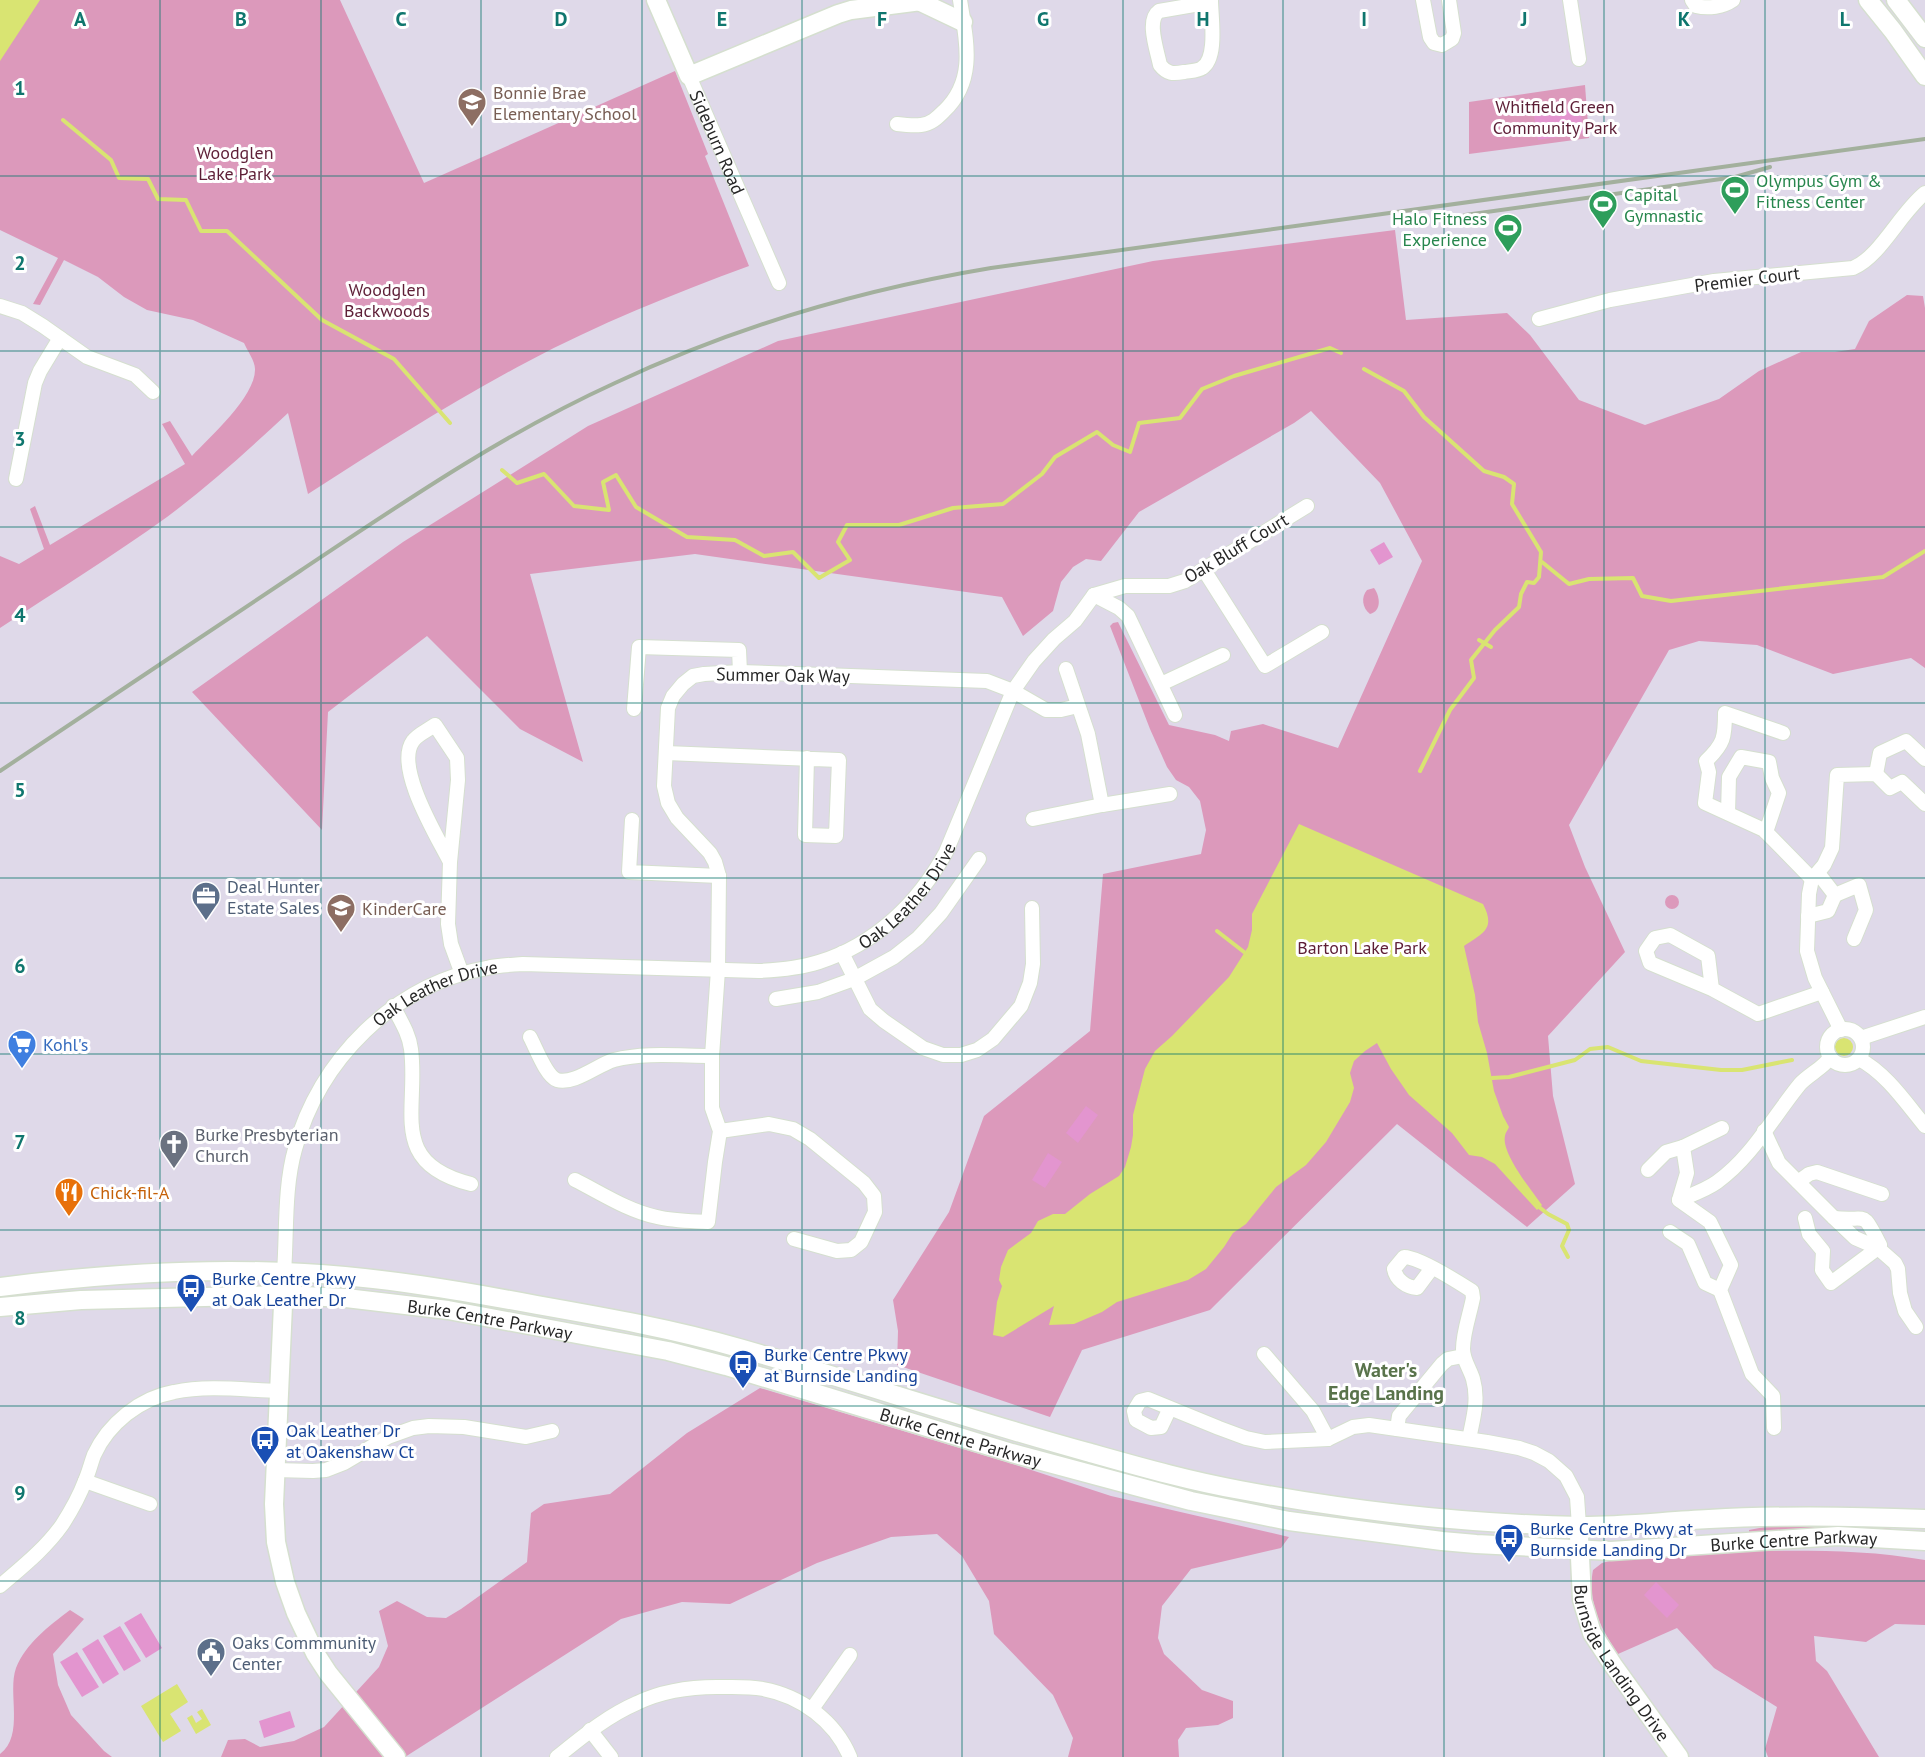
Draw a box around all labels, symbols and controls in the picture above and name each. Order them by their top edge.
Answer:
text: A [74,6,87,32]
text: B [235,6,247,32]
text: C [395,6,407,32]
text: D [555,6,568,32]
text: E [717,6,727,32]
text: F [877,6,887,32]
text: G [1037,6,1049,32]
text: H [1196,6,1210,32]
text: I [1361,6,1367,32]
text: J [1520,6,1527,32]
text: K [1678,6,1691,32]
text: L [1840,6,1851,32]
text: 1 [14,75,26,101]
place label: Bonnie Brae Elementary School [493,81,637,125]
school or university icon: Bonnie Brae Elementary School [456,86,488,128]
street label: Sideburn Road [685,86,751,198]
park label: Whitfield Green Community Park [1493,95,1618,139]
park label: Woodglen Lake Park [196,141,274,185]
place label: Olympus Gym & Fitness Center [1756,169,1882,213]
sports icon: Olympus Gym & Fitness Center [1719,174,1751,216]
place label: Capital Gymnastic [1624,183,1703,227]
sports icon: Capital Gymnastic [1587,188,1619,230]
place label: Halo Fitness Experience [1392,207,1487,251]
sports icon: Halo Fitness Experience [1492,212,1524,254]
text: 2 [14,250,26,276]
street label: Premier Court [1693,261,1801,297]
park label: Woodglen Backwoods [344,278,430,322]
text: 3 [14,426,26,452]
street label: Oak Bluff Court [1180,508,1292,588]
text: 4 [14,602,26,628]
street label: Summer Oak Way [716,662,851,688]
text: 5 [14,777,26,803]
street label: Oak Leather Drive [854,839,960,954]
place label: Deal Hunter Estate Sales [227,875,320,919]
office icon: Deal Hunter Estate Sales [190,880,222,922]
school or university icon: KinderCare [325,892,357,934]
place label: KinderCare [362,897,447,920]
park label: Barton Lake Park [1297,936,1427,959]
text: 6 [14,953,26,979]
street label: Oak Leather Drive [367,955,499,1031]
supermarket icon: Kohl's [6,1028,38,1070]
place label: Kohl's [43,1033,88,1056]
place label: Burke Presbyterian Church [195,1123,339,1167]
church icon: Burke Presbyterian Church [158,1128,190,1170]
text: 7 [14,1129,26,1155]
restaurant icon: Chick-fil-A [53,1176,85,1218]
place label: Chick-fil-A [90,1181,170,1204]
place label: Burke Centre Pkwy at Oak Leather Dr [212,1267,357,1311]
bus stop icon: Burke Centre Pkwy at Oak Leather Dr [175,1272,207,1314]
street label: Burke Centre Parkway [406,1294,575,1345]
text: 8 [14,1305,26,1331]
place label: Burke Centre Pkwy at Burnside Landing [764,1343,918,1387]
bus stop icon: Burke Centre Pkwy at Burnside Landing [727,1348,759,1390]
district label: Water's Edge Landing [1328,1357,1444,1406]
street label: Burke Centre Parkway [877,1402,1044,1472]
place label: Oak Leather Dr at Oakenshaw Ct [286,1419,414,1463]
bus stop icon: Oak Leather Dr at Oakenshaw Ct [249,1424,281,1466]
text: 9 [14,1480,26,1506]
place label: Burke Centre Pkwy at Burnside Landing Dr [1530,1517,1693,1561]
bus stop icon: Burke Centre Pkwy at Burnside Landing Dr [1493,1522,1525,1564]
street label: Burke Centre Parkway [1710,1525,1879,1556]
street label: Burnside Landing Drive [1570,1584,1675,1745]
place label: Oaks Commmunity Center [232,1631,377,1675]
public building icon: Oaks Commmunity Center [195,1636,227,1678]

